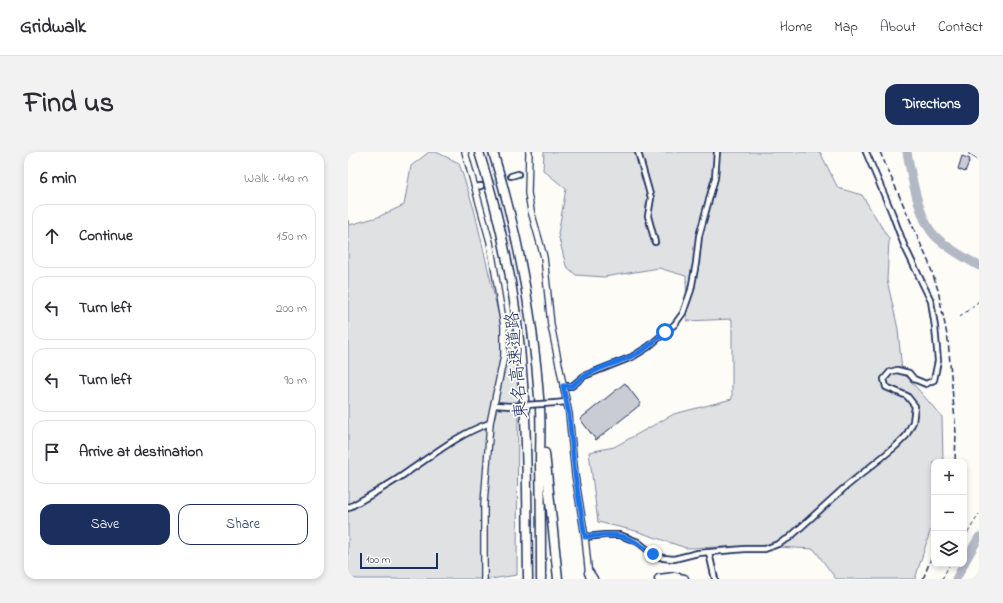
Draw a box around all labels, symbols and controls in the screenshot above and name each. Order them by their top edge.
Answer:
text: Gridwalk [20,14,86,41]
text: Home [780,17,812,38]
text: Map [834,17,858,38]
text: About [880,17,916,38]
text: Contact [938,17,983,38]
text: Find us [24,84,114,125]
button: Directions [885,84,979,125]
text: 6 min [40,166,76,191]
text: Walk · 440 m [244,169,308,188]
icon: ahead [41,225,63,247]
text: Continue [79,225,133,247]
text: 150 m [276,227,307,246]
icon: left [41,297,63,319]
text: Turn left [79,297,132,319]
text: 200 m [276,299,307,318]
street label: 東名高速道路 [500,310,536,420]
route start [656,323,674,341]
icon: left [41,369,63,391]
text: Turn left [79,369,132,391]
text: 90 m [284,371,307,390]
icon: arrive [41,441,63,463]
text: Arrive at destination [79,441,203,463]
map controls [931,459,967,567]
button: + [931,459,967,495]
button: − [931,495,967,531]
button: Save [40,504,170,545]
button: Share [178,504,308,545]
button: layers [931,531,967,567]
route end [644,545,662,563]
scale bar [360,551,438,570]
text: 100 m [366,552,390,568]

